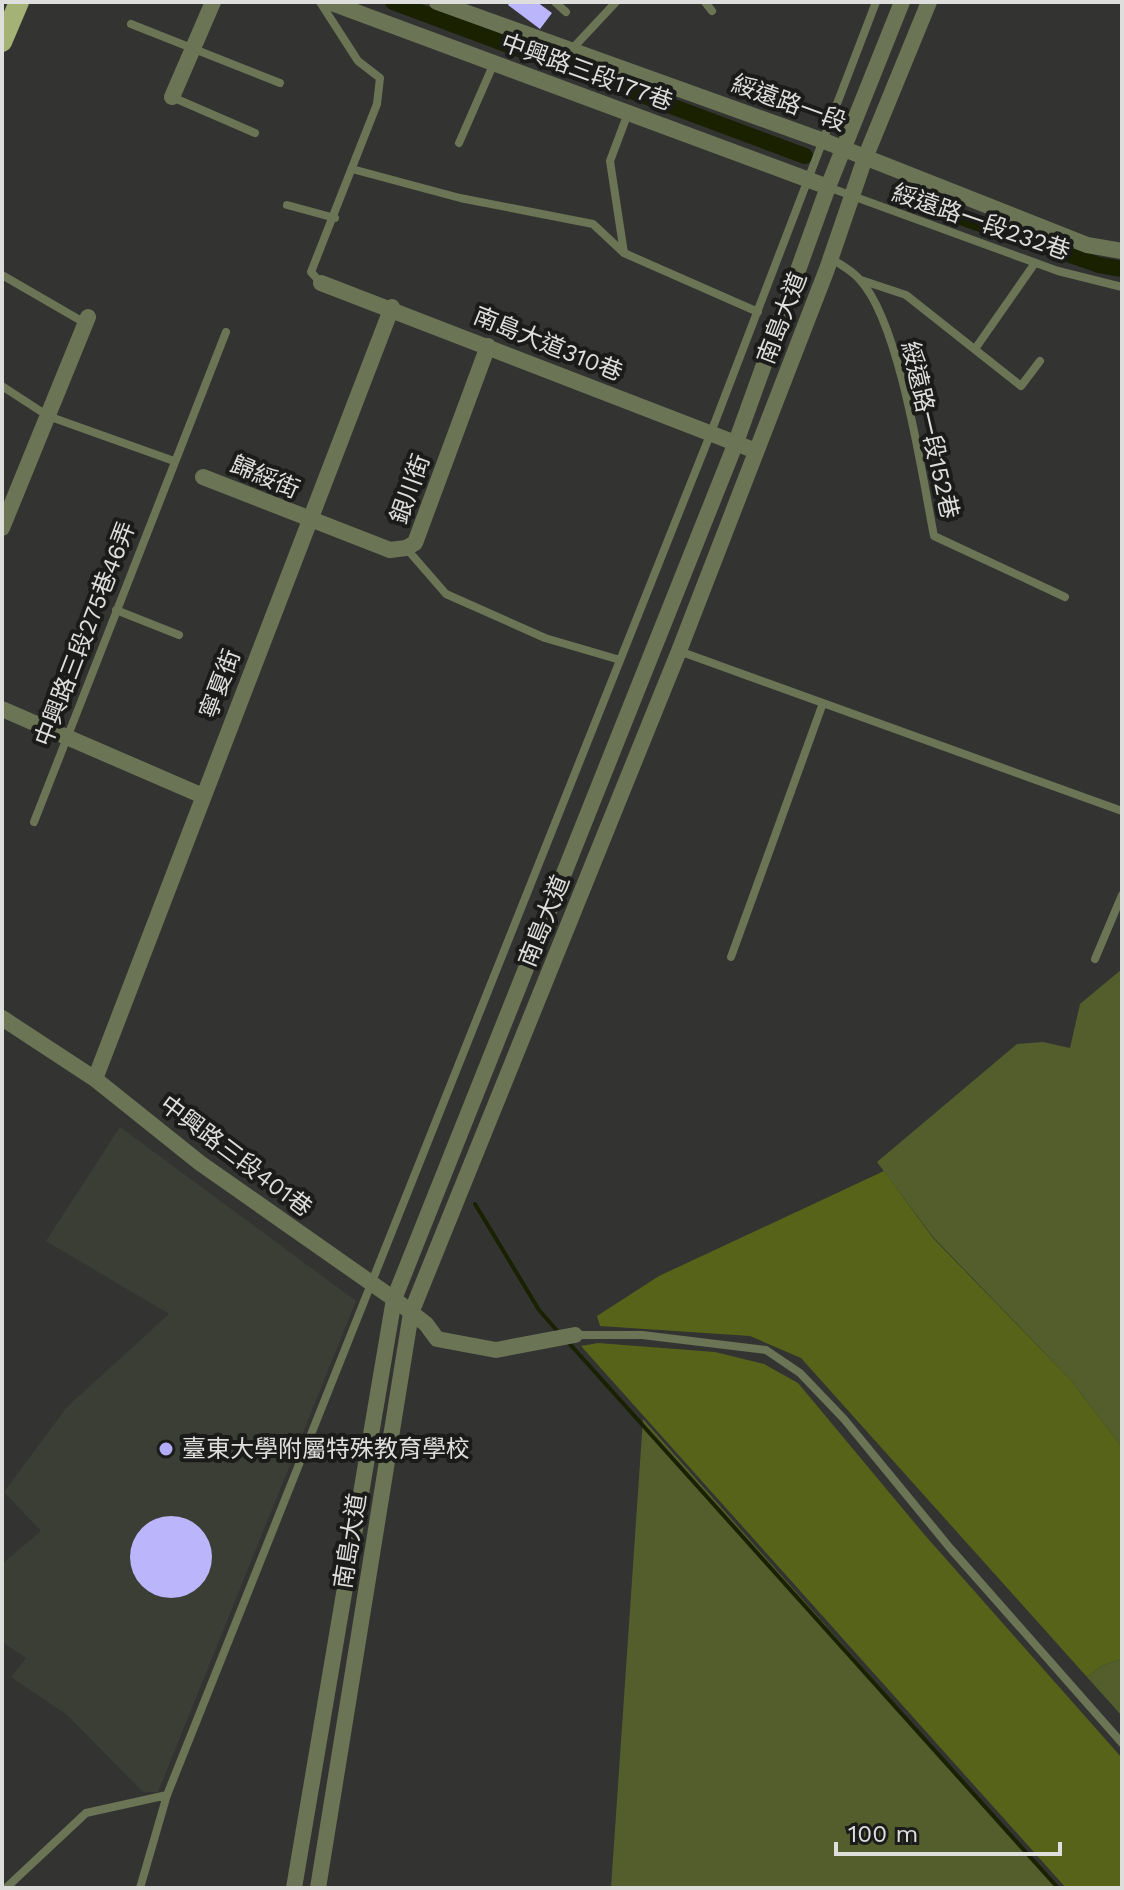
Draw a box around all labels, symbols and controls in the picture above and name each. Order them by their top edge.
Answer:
street label: 中興路三段177巷 [497,28,677,116]
street label: 綏遠路一段 [728,69,850,137]
street label: 綏遠路一段232巷 [889,178,1073,266]
street label: 南島大道 [752,268,812,368]
street label: 南島大道310巷 [469,301,627,387]
street label: 綏遠路一段152巷 [896,339,964,521]
street label: 歸綏街 [226,450,304,504]
street label: 銀川街 [385,450,435,528]
street label: 中興路三段275巷46弄 [29,518,141,750]
street label: 寧夏街 [194,645,246,723]
street label: 南島大道 [513,871,575,971]
street label: 中興路三段401巷 [155,1090,317,1222]
place label: 臺東大學附屬特殊教育學校 [182,1435,470,1463]
marker: 臺東大學附屬特殊教育學校 [157,1440,175,1458]
street label: 南島大道 [329,1491,371,1591]
scale bar [836,1806,1060,1856]
text: 100 m [848,1820,918,1848]

